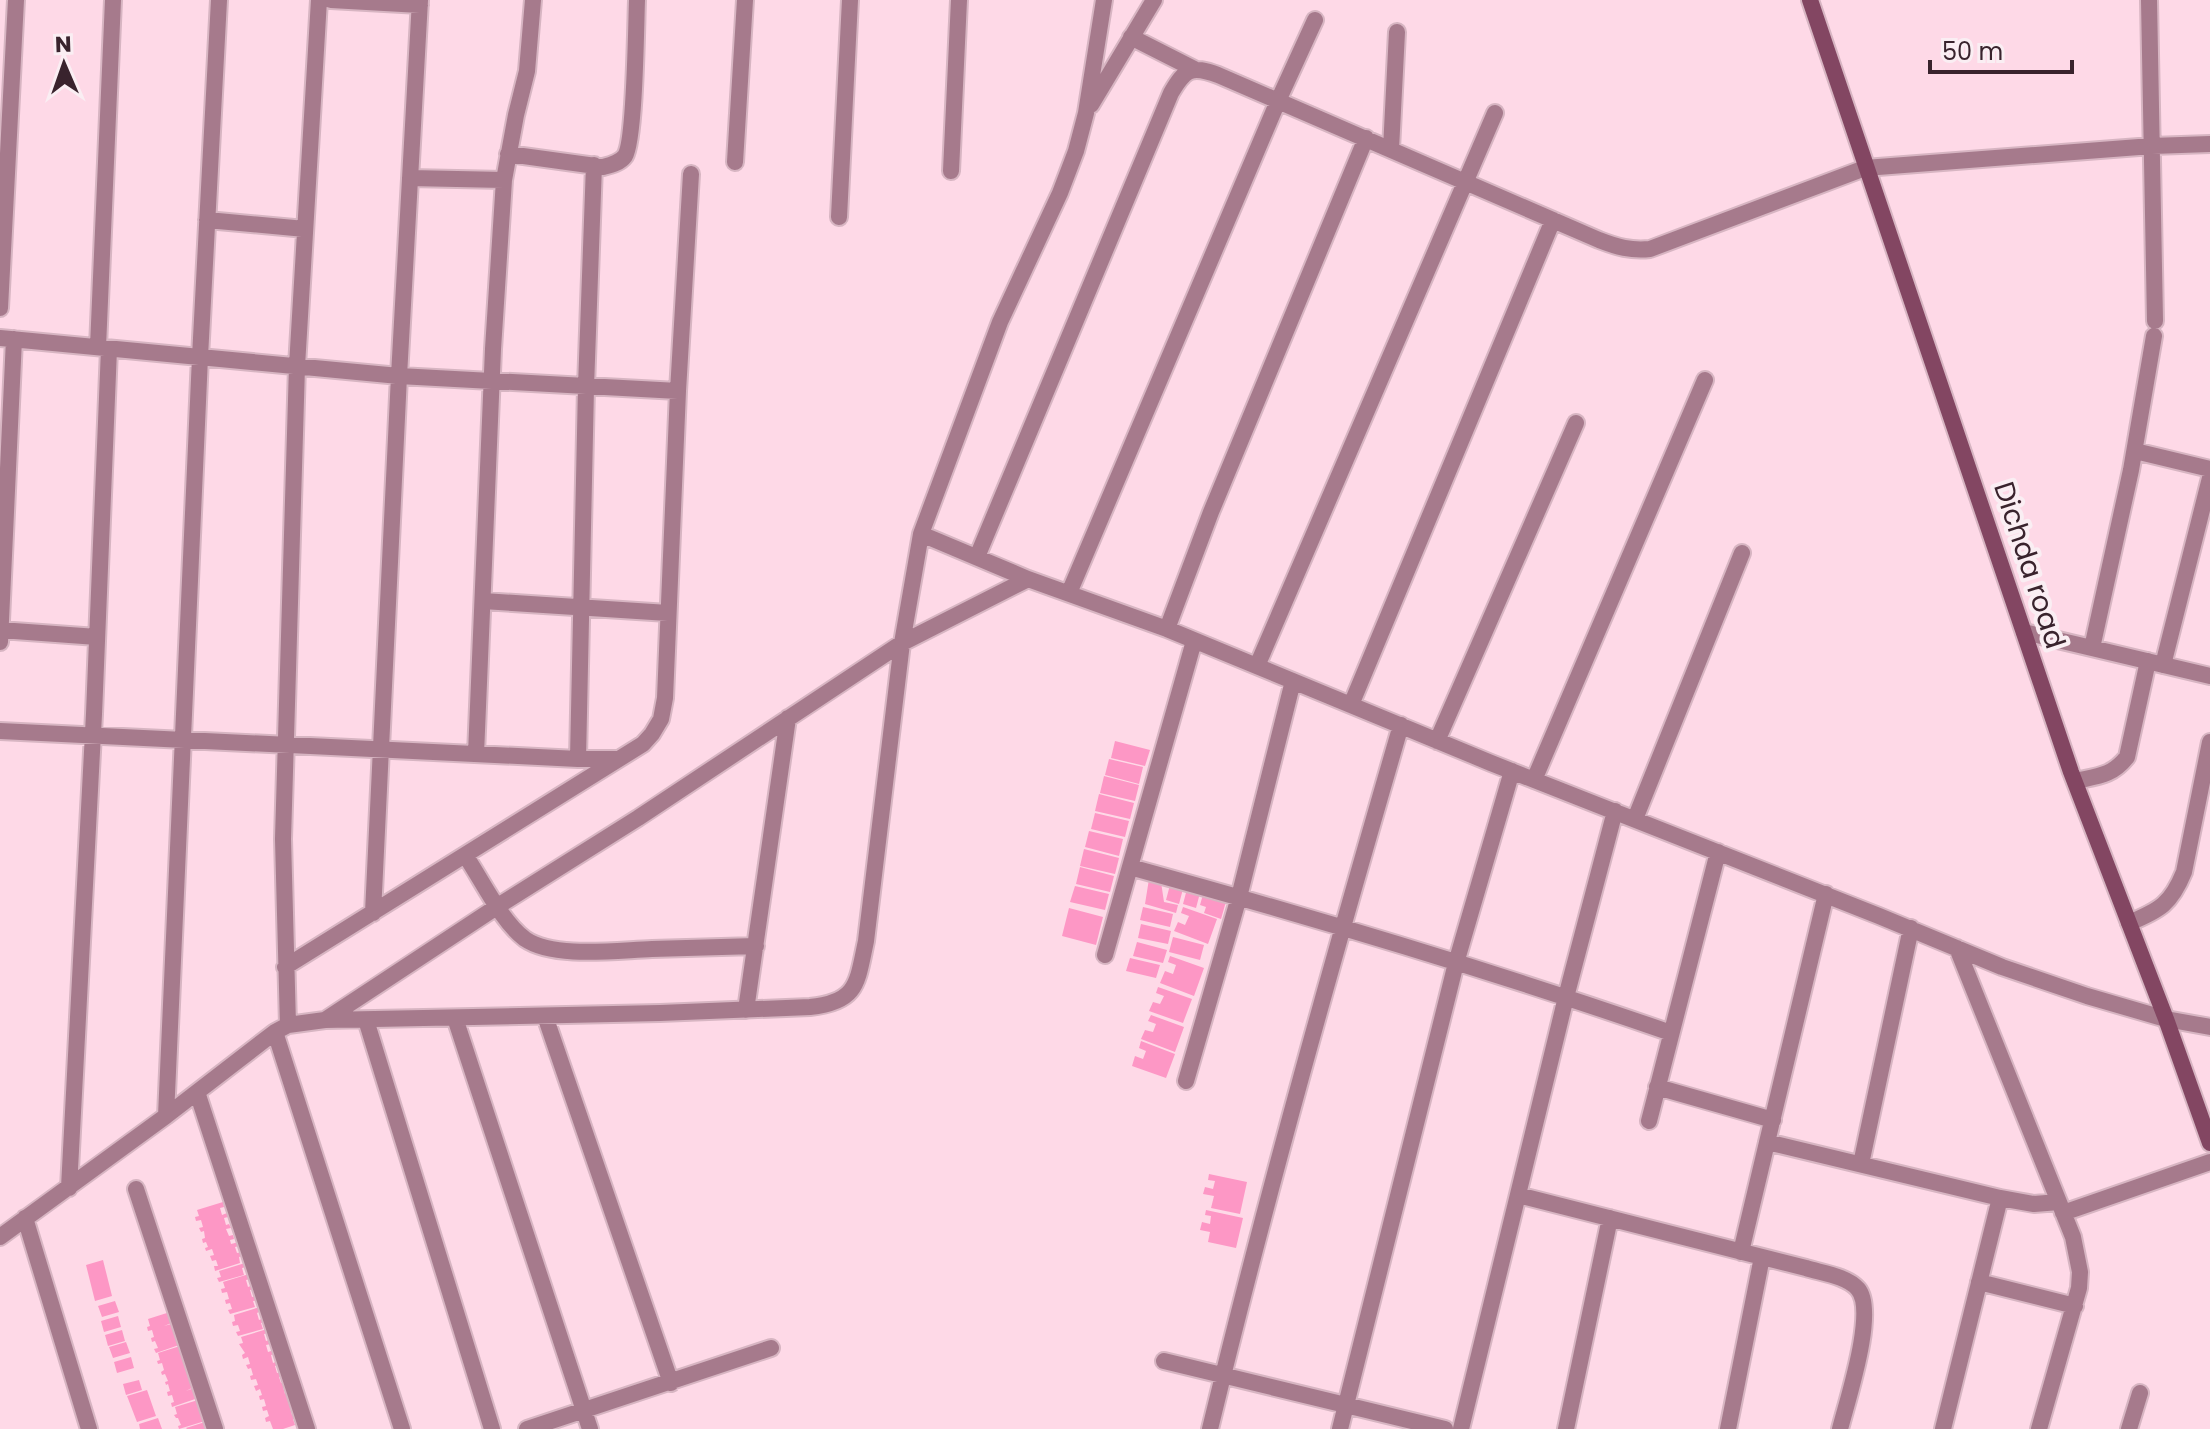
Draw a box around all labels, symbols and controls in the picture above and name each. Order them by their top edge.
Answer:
north arrow [24,24,104,104]
scale bar [1930,24,2072,74]
text: N [55,29,72,60]
text: 50 m [1942,35,2003,68]
street label: Dichda road [1984,477,2075,654]

